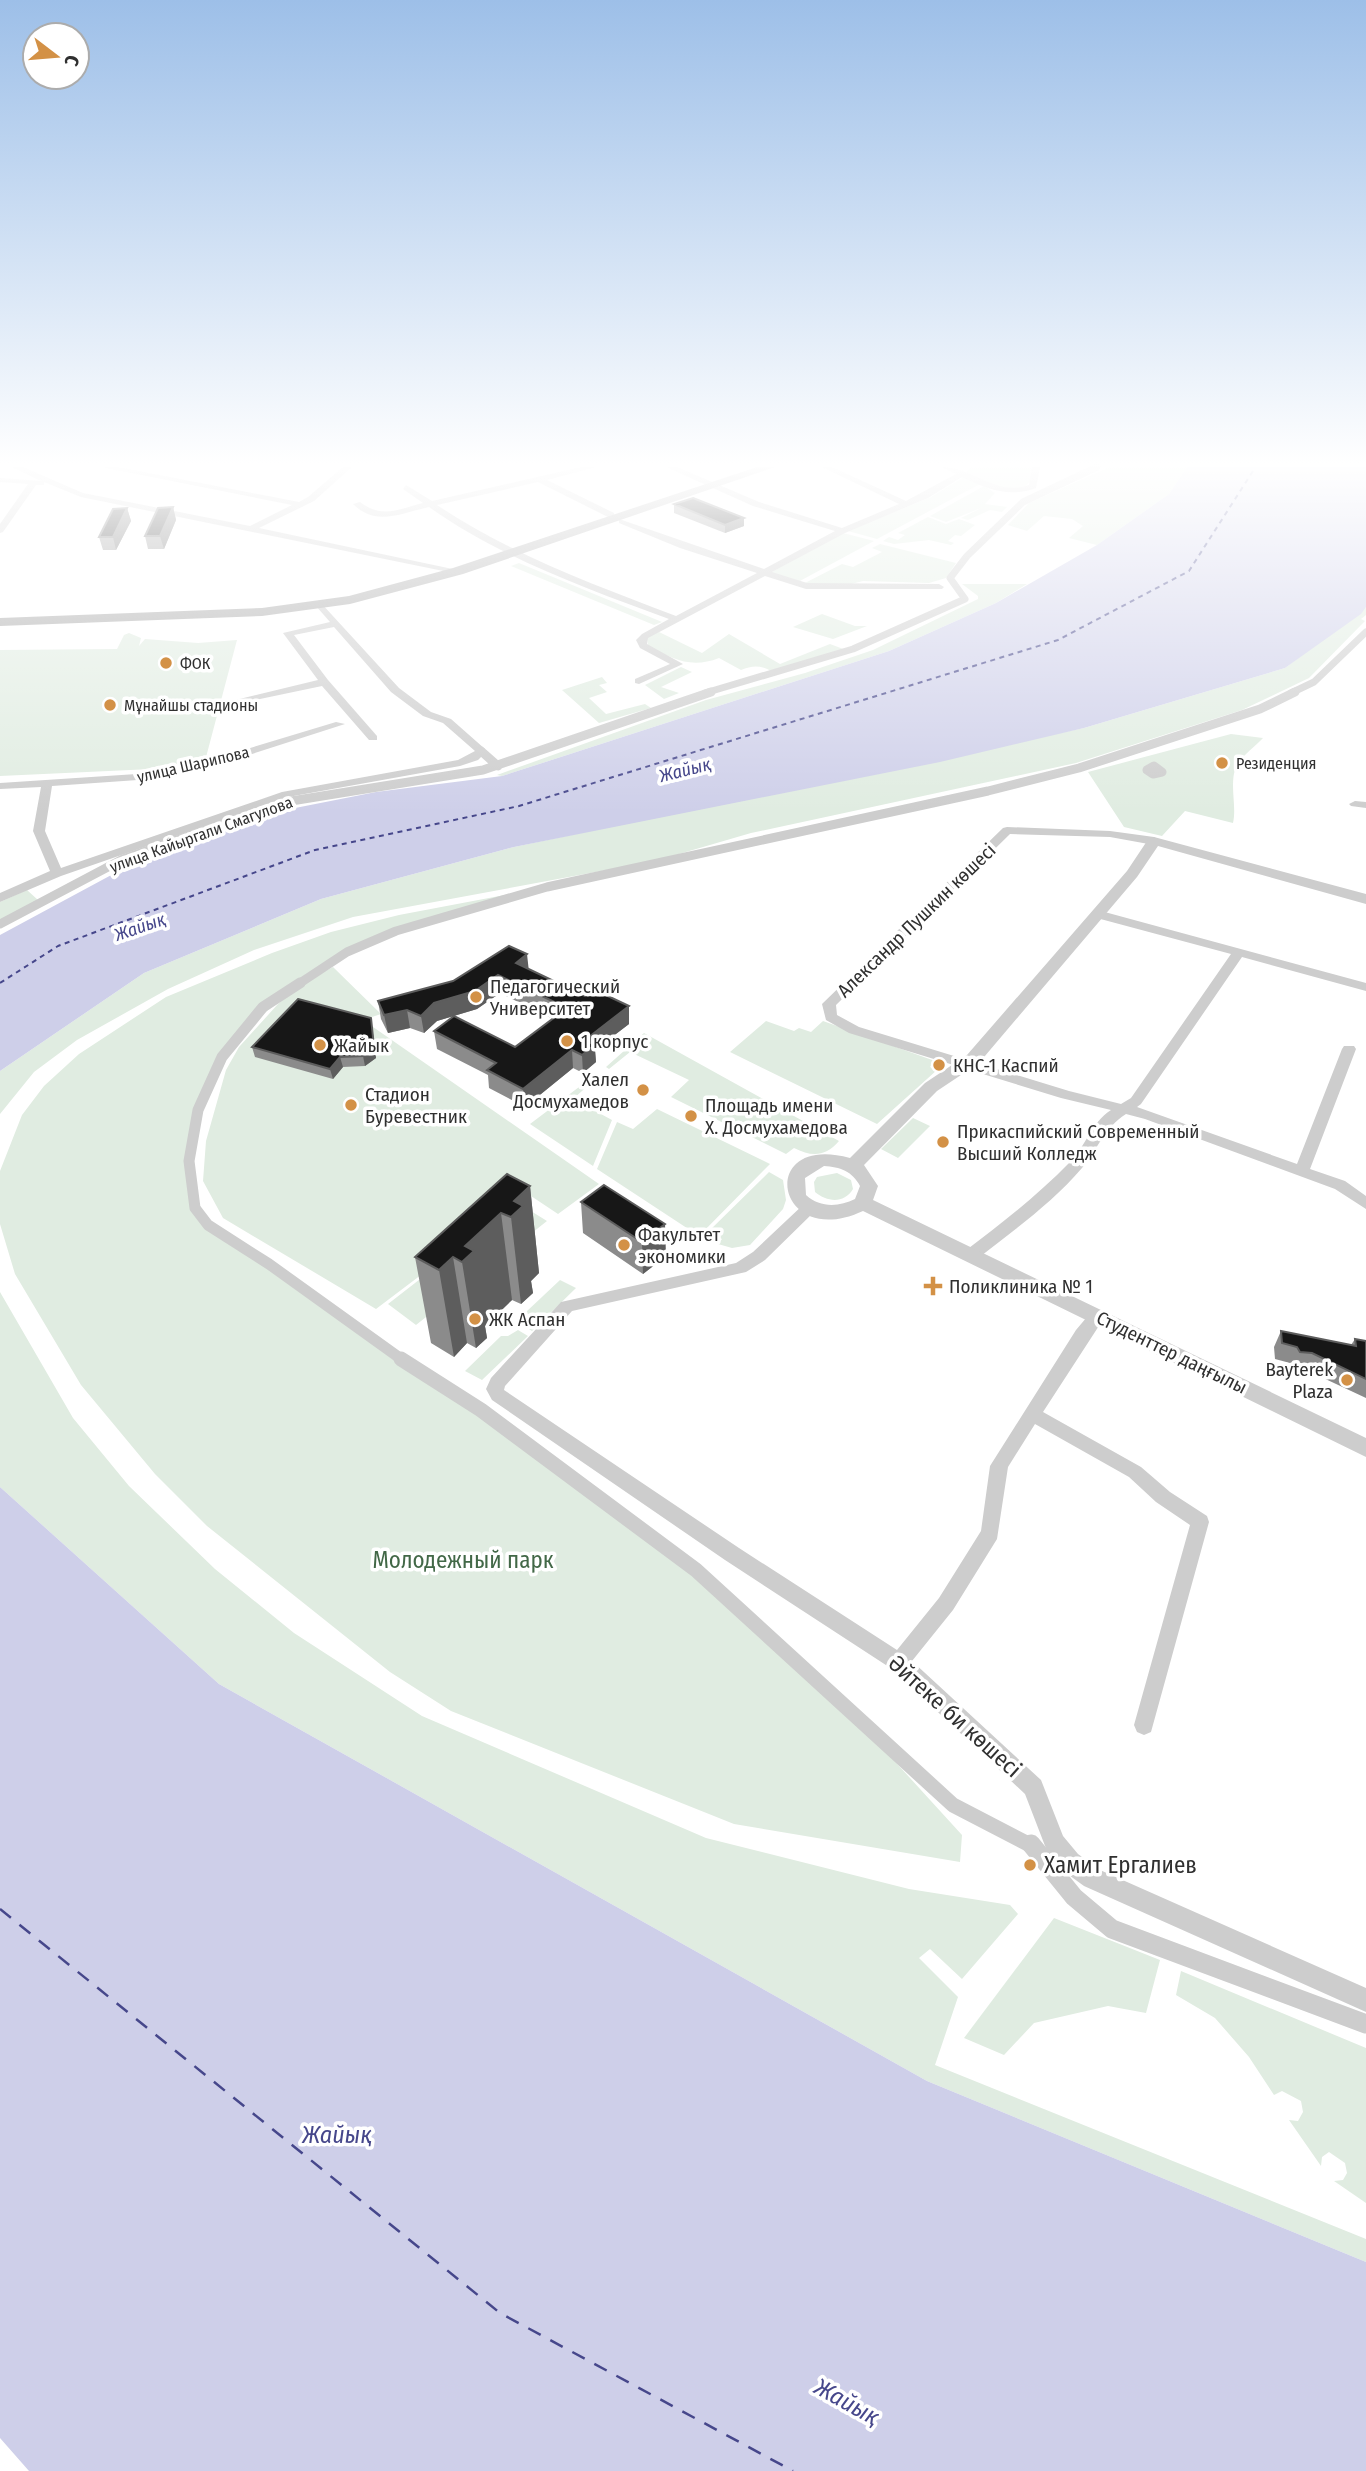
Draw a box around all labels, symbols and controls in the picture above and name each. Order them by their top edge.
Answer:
north arrow [21,21,91,91]
text: С [59,53,84,69]
place label: ФОК [180,654,211,673]
marker: ФОК [158,655,174,671]
place label: Мұнайшы стадионы [124,696,258,715]
marker: Мұнайшы стадионы [102,697,118,713]
street label: улица Шарипова [135,742,251,787]
water label: Жайық [656,753,713,787]
place label: Резиденция [1236,754,1317,773]
marker: Резиденция [1214,755,1230,771]
street label: улица Кайыргали Смагулова [107,792,295,876]
street label: Александр Пушкин көшесі [832,839,1000,1002]
water label: Жайық [111,908,169,946]
place label: Педагогический Университет [489,975,620,1020]
marker: Педагогический Университет [468,989,484,1005]
place label: 1 корпус [581,1030,648,1053]
marker: 1 корпус [559,1033,575,1049]
place label: Жайык [334,1034,389,1057]
marker: Жайык [312,1037,328,1053]
place label: КНС-1 Каспий [953,1054,1059,1077]
marker: КНС-1 Каспий [931,1057,947,1073]
place label: Халел Досмухамедов [512,1068,629,1113]
marker: Халел Досмухамедов [635,1082,651,1098]
place label: Стадион Буревестник [365,1083,467,1128]
place label: Площадь имени Х. Досмухамедова [705,1094,848,1139]
marker: Стадион Буревестник [343,1097,359,1113]
marker: Площадь имени Х. Досмухамедова [683,1108,699,1124]
place label: Прикаспийский Современный Высший Колледж [957,1120,1200,1165]
marker: Прикаспийский Современный Высший Колледж [935,1134,951,1150]
place label: Факультет экономики [638,1223,726,1268]
marker: Факультет экономики [616,1237,632,1253]
place label: Поликлиника № 1 [949,1275,1093,1298]
marker: Поликлиника № 1 [923,1276,943,1296]
street label: Студенттер даңғылы [1093,1306,1251,1399]
place label: ЖК Аспан [489,1308,565,1331]
marker: ЖК Аспан [467,1311,483,1327]
place label: Bayterek Plaza [1265,1358,1333,1403]
marker: Bayterek Plaza [1339,1372,1355,1388]
park label: Молодежный парк [372,1546,554,1574]
street label: Әйтеке би көшесі [883,1649,1027,1783]
place label: Хамит Ергалиев [1044,1851,1197,1879]
marker: Хамит Ергалиев [1022,1857,1038,1873]
water label: Жайық [301,2121,372,2149]
water label: Жайық [809,2372,885,2431]

